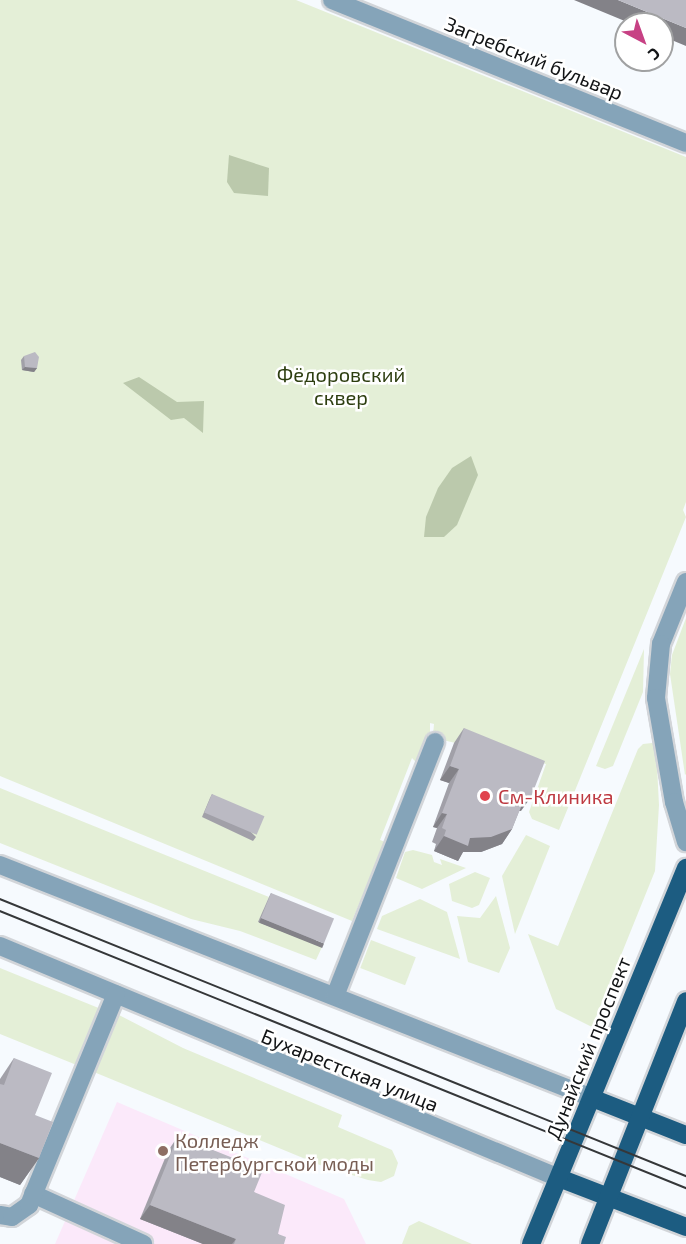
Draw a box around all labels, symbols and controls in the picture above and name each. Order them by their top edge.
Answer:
street label: Загребский бульвар [441,11,627,105]
north arrow [614,12,674,72]
text: С [645,44,665,65]
park label: Фёдоровский сквер [277,363,405,410]
place label: См-Клиника [498,784,613,808]
marker: См-Клиника [476,787,494,805]
street label: Дунайский проспект [540,953,636,1143]
street label: Бухарестская улица [258,1023,442,1117]
place label: Колледж Петербургской моды [175,1128,374,1175]
marker: Колледж Петербургской моды [156,1144,170,1158]

